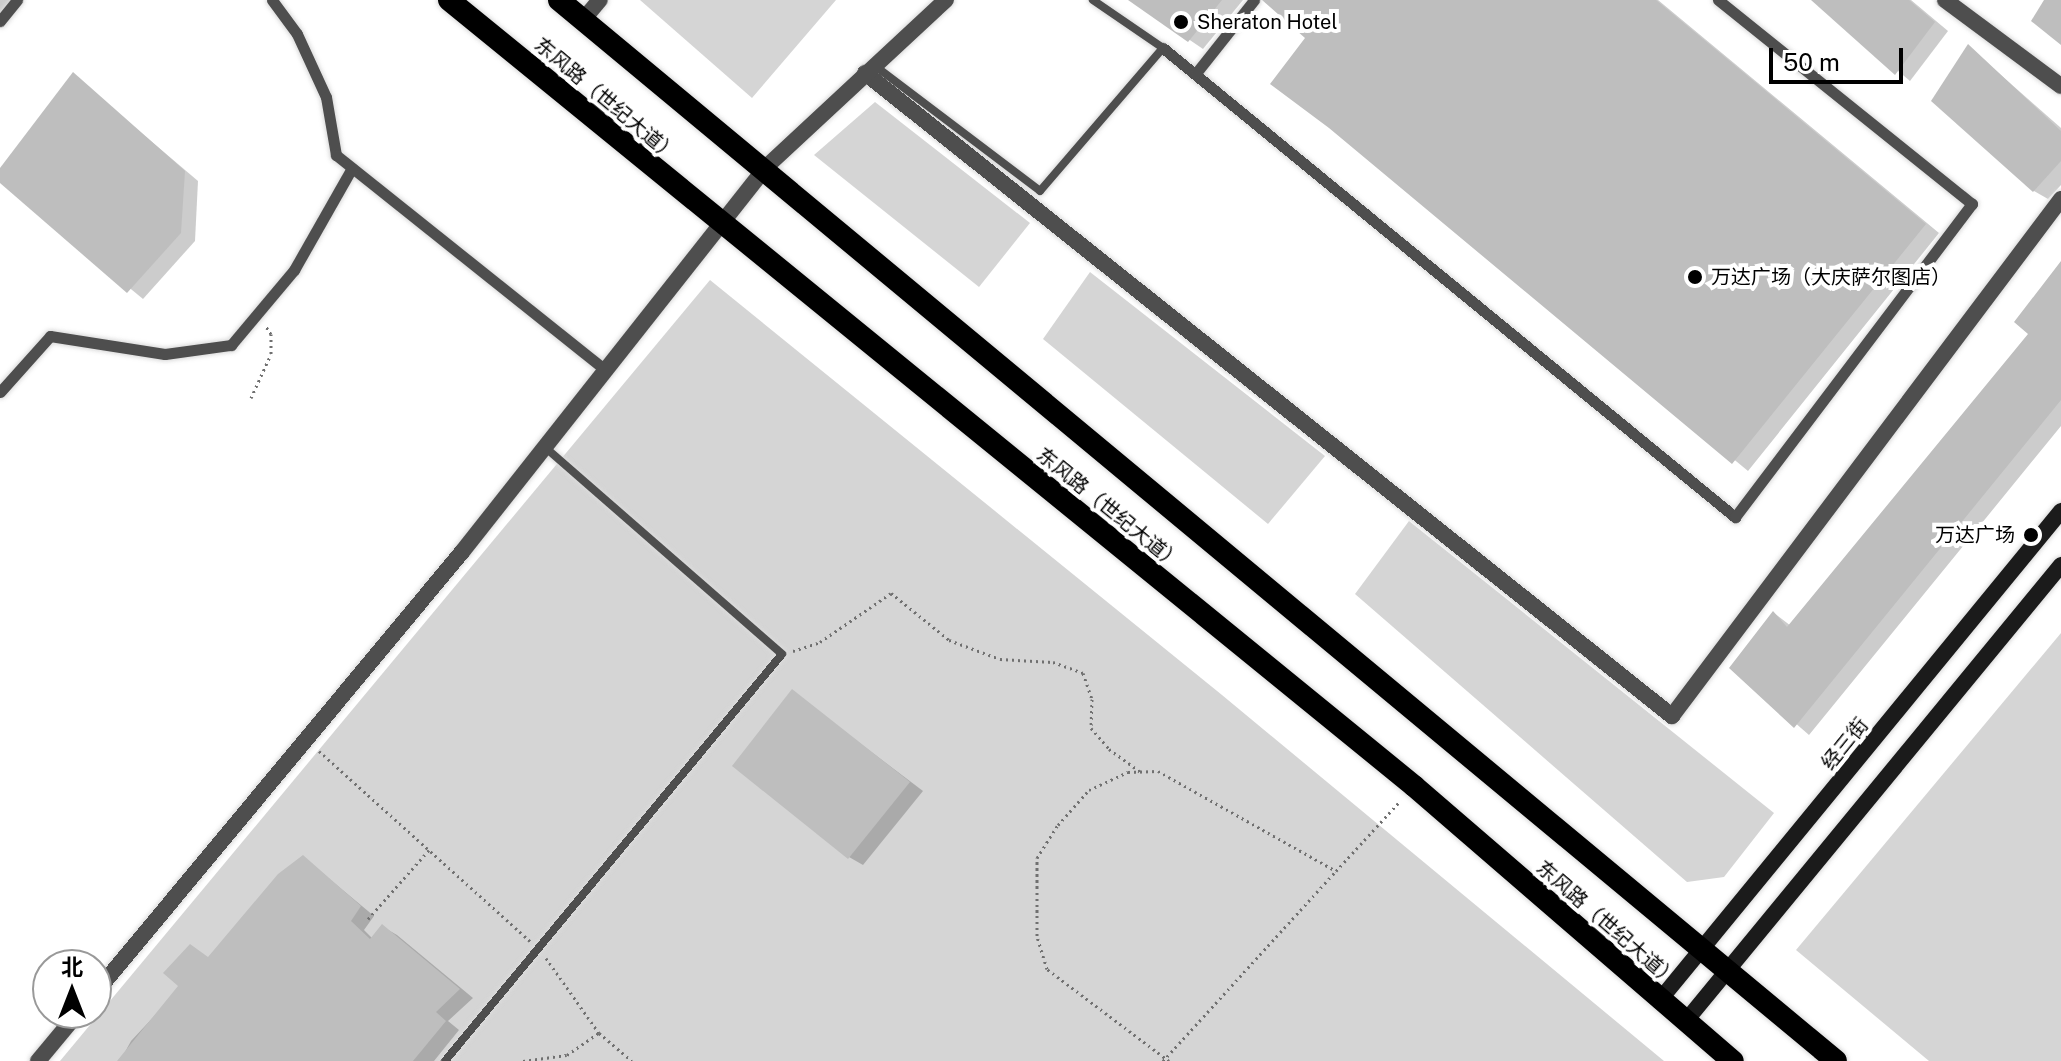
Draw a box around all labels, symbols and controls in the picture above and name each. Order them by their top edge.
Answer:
place label: Sheraton Hotel [1197,10,1337,34]
marker: Sheraton Hotel [1172,13,1190,31]
scale bar [1773,32,1907,82]
street label: 东风路（世纪大道） [529,33,683,167]
text: 50 m [1783,48,1840,76]
place label: 万达广场（大庆萨尔图店） [1711,265,1951,289]
marker: 万达广场（大庆萨尔图店） [1686,268,1704,286]
street label: 东风路（世纪大道） [1032,443,1186,575]
place label: 万达广场 [1935,523,2015,547]
marker: 万达广场 [2022,526,2040,544]
street label: 经三街 [1817,713,1873,775]
street label: 东风路（世纪大道） [1531,856,1683,992]
north arrow [32,949,112,1029]
text: 北 [61,954,83,980]

